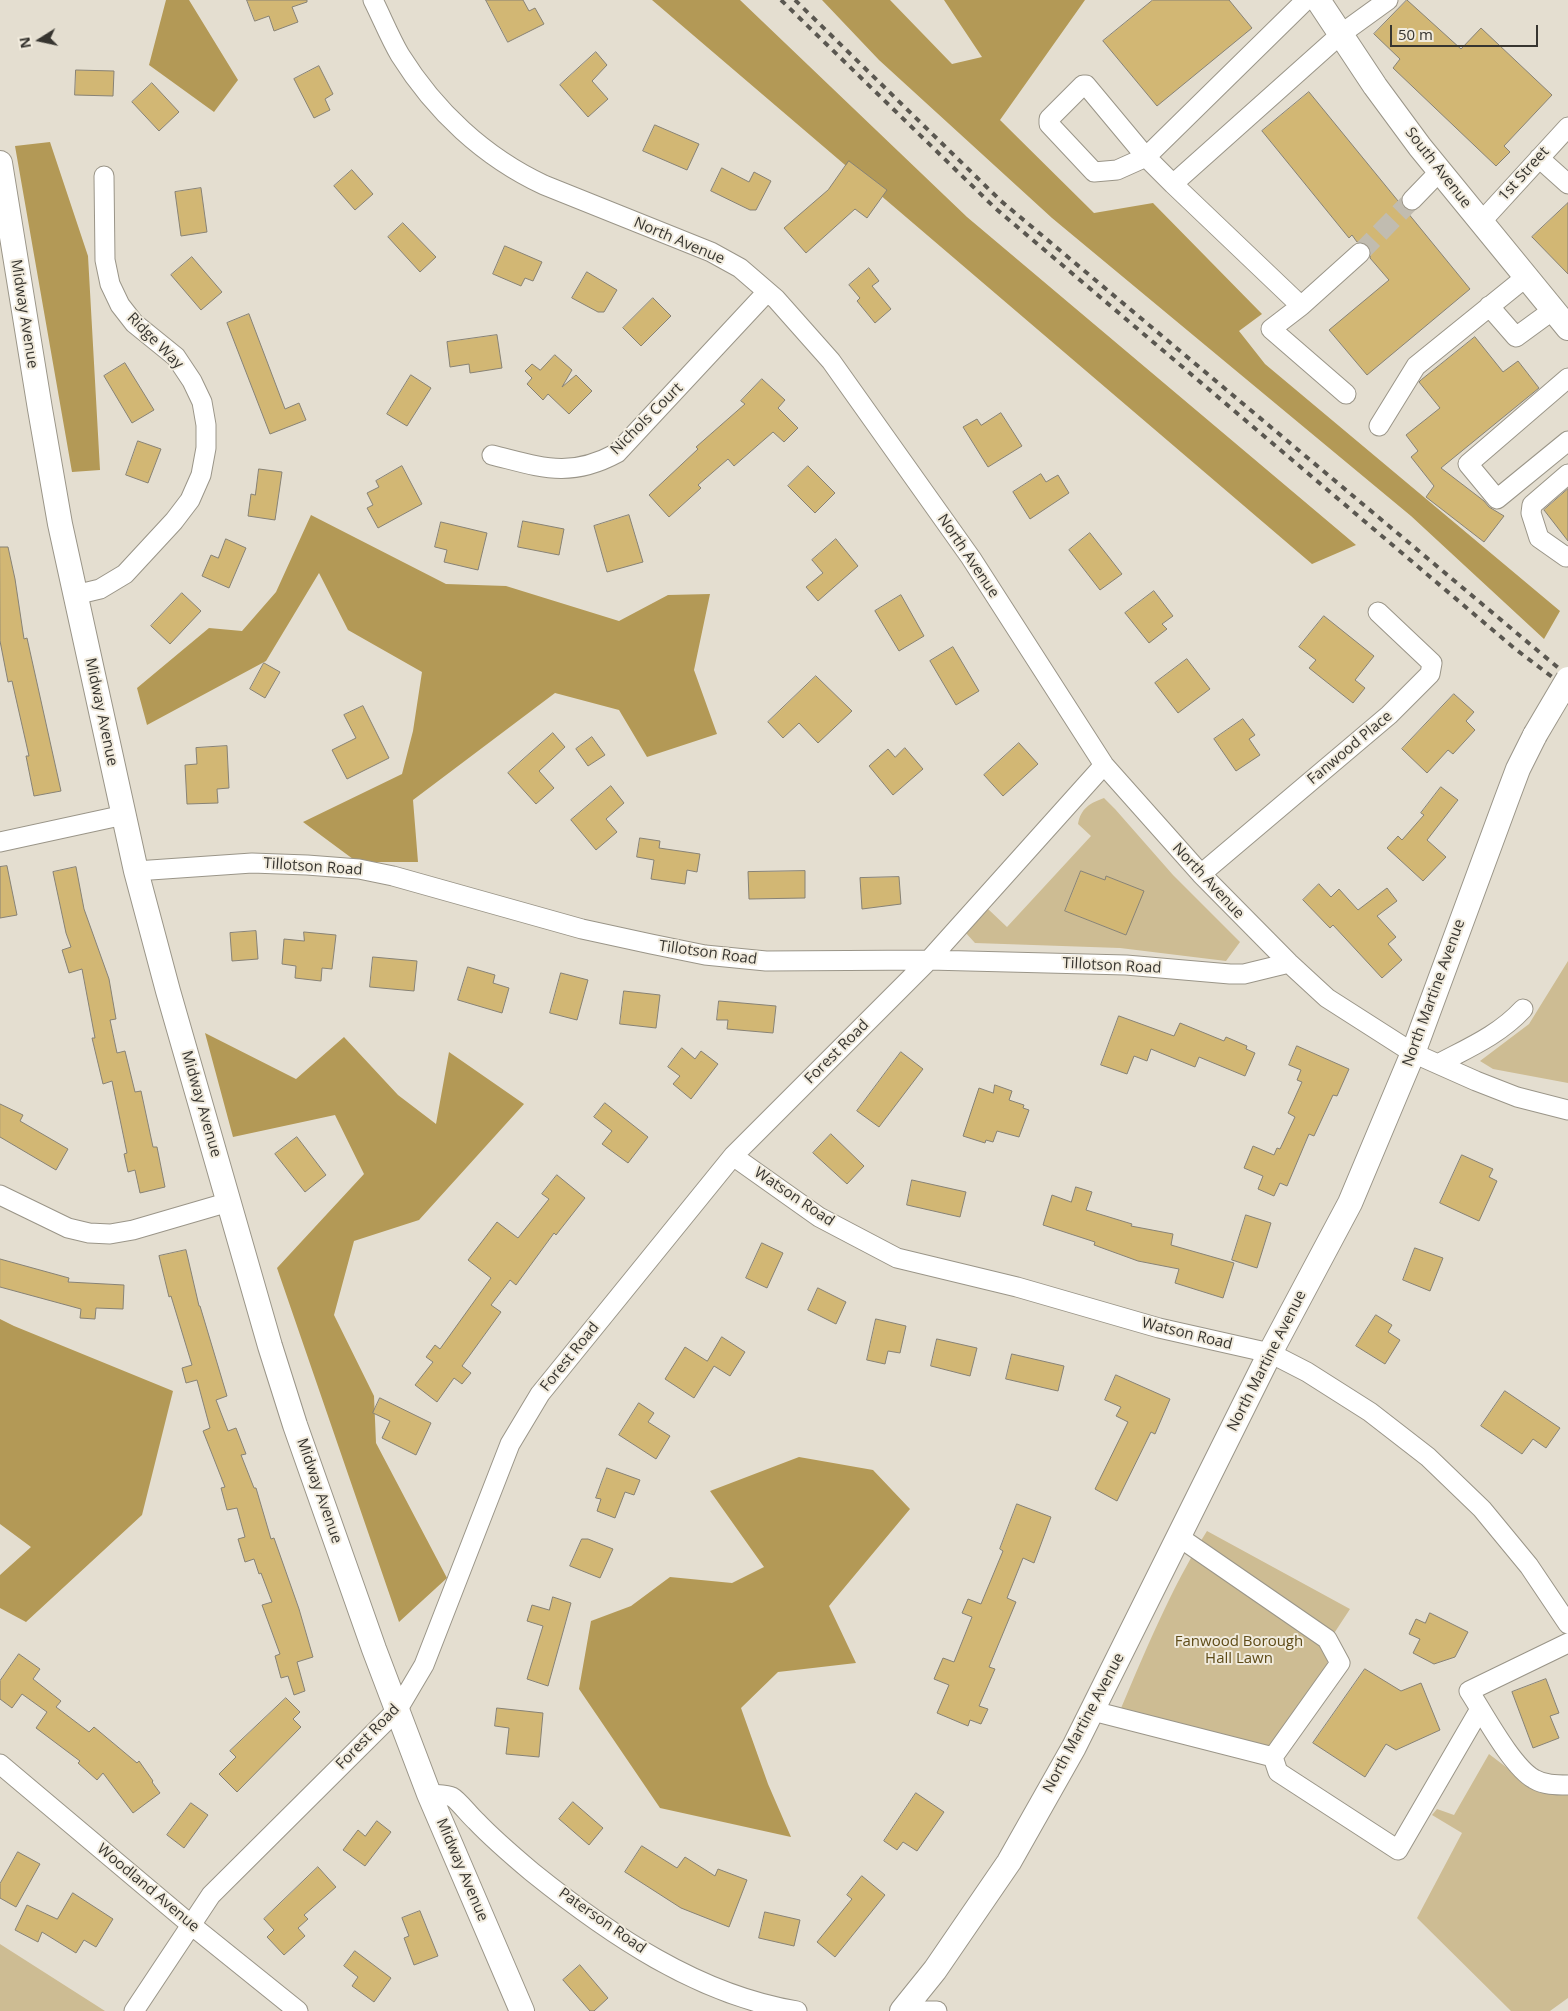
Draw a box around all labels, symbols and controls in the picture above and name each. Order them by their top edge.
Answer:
north arrow [15,15,65,65]
scale bar [1393,15,1540,47]
text: 50 m [1398,24,1433,44]
text: N [14,35,35,50]
street label: South Avenue [1401,124,1475,212]
street label: 1st Street [1495,143,1553,205]
street label: North Avenue [631,214,727,268]
street label: Midway Avenue [7,258,41,370]
street label: Ridge Way [123,309,187,373]
street label: Nichols Court [607,379,687,459]
street label: North Avenue [933,511,1003,601]
street label: Midway Avenue [81,656,121,768]
street label: Fanwood Place [1304,707,1396,789]
street label: North Avenue [1168,839,1248,923]
street label: Tillotson Road [263,855,363,879]
street label: North Martine Avenue [1399,917,1469,1069]
street label: Tillotson Road [658,937,758,969]
street label: Tillotson Road [1062,954,1162,978]
street label: Forest Road [801,1016,873,1088]
street label: Midway Avenue [177,1049,225,1159]
street label: Watson Road [751,1164,837,1230]
street label: North Martine Avenue [1224,1288,1310,1434]
street label: Watson Road [1140,1314,1234,1354]
street label: Forest Road [537,1319,603,1395]
street label: Midway Avenue [293,1436,345,1546]
park label: Fanwood Borough Hall Lawn [1175,1633,1303,1668]
street label: North Martine Avenue [1040,1650,1128,1796]
street label: Forest Road [333,1701,403,1773]
street label: Midway Avenue [432,1816,492,1924]
street label: Woodland Avenue [93,1840,203,1936]
street label: Paterson Road [555,1884,649,1958]

